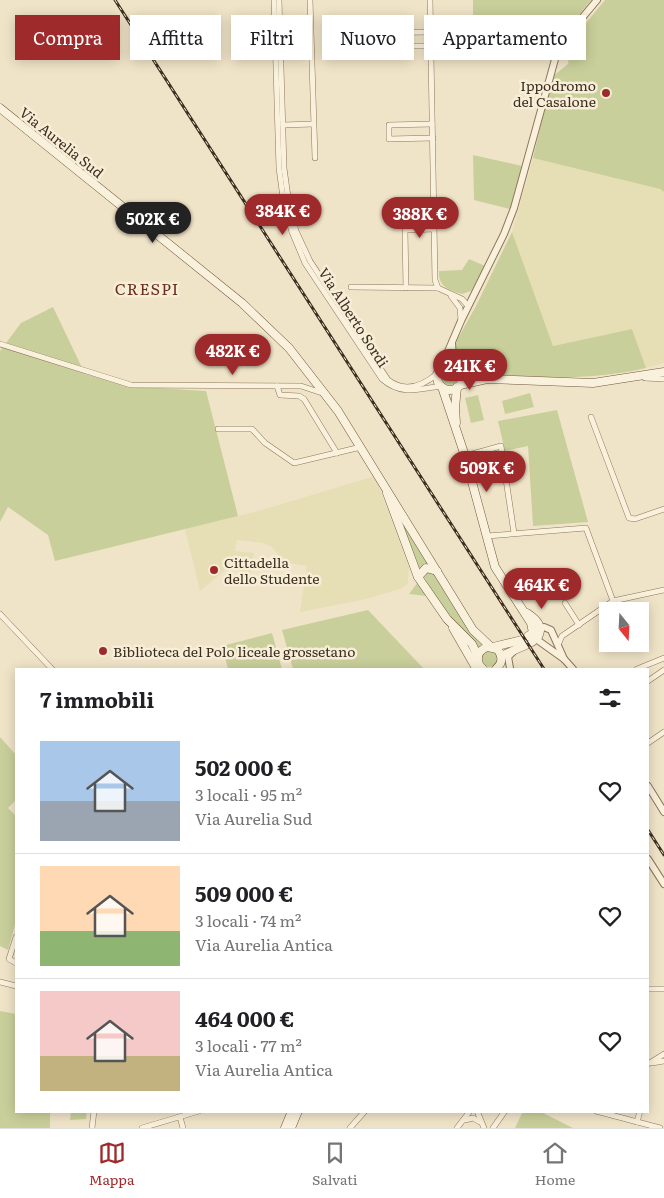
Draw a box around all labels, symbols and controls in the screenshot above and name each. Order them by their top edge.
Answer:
chip: Compra [15,15,120,60]
chip: Affitta [130,15,221,60]
chip: Filtri [231,15,312,60]
chip: Nuovo [322,15,414,60]
chip: Appartamento [424,15,586,60]
place label: Ippodromo del Casalone [513,75,596,111]
marker: Ippodromo del Casalone [600,87,612,99]
street label: Via Aurelia Sud [16,102,109,182]
pin: 384K € [242,194,324,236]
pin: 388K € [379,196,461,239]
text: 384K € [256,198,310,222]
text: 388K € [393,201,447,225]
pin: 502K € [112,202,194,244]
text: 502K € [126,206,180,230]
street label: Via Alberto Sordi [314,263,394,371]
district label: CRESPI [115,276,179,300]
pin: 482K € [192,334,274,376]
text: 482K € [206,338,260,362]
pin: 241K € [429,348,511,391]
text: 241K € [444,353,496,377]
pin: 509K € [446,450,528,493]
text: 509K € [460,455,514,479]
place label: Cittadella dello Studente [224,552,320,588]
marker: Cittadella dello Studente [208,564,220,576]
pin: 464K € [501,568,583,610]
text: 464K € [514,572,570,596]
north arrow [599,602,649,652]
map controls [599,602,649,652]
place label: Biblioteca del Polo liceale grossetano [113,641,355,661]
marker: Biblioteca del Polo liceale grossetano [97,645,109,657]
text: 7 immobili [40,683,154,714]
icon: filters [596,684,624,712]
text: 502 000 € [195,751,292,782]
icon: home [80,761,140,821]
icon: heart [596,777,624,805]
text: 3 locali · 95 m² [195,782,302,806]
text: Via Aurelia Sud [195,806,312,830]
text: 509 000 € [195,877,293,908]
icon: home [80,886,140,946]
icon: heart [596,902,624,930]
text: 3 locali · 74 m² [195,908,301,932]
text: Via Aurelia Antica [195,932,333,956]
text: 464 000 € [195,1002,294,1033]
icon: home [80,1011,140,1071]
icon: heart [596,1027,624,1055]
text: 3 locali · 77 m² [195,1033,302,1057]
text: Via Aurelia Antica [195,1057,333,1081]
tab: Mappa [89,1139,135,1189]
tab: Salvati [312,1139,357,1189]
tab: Home [535,1139,575,1189]

